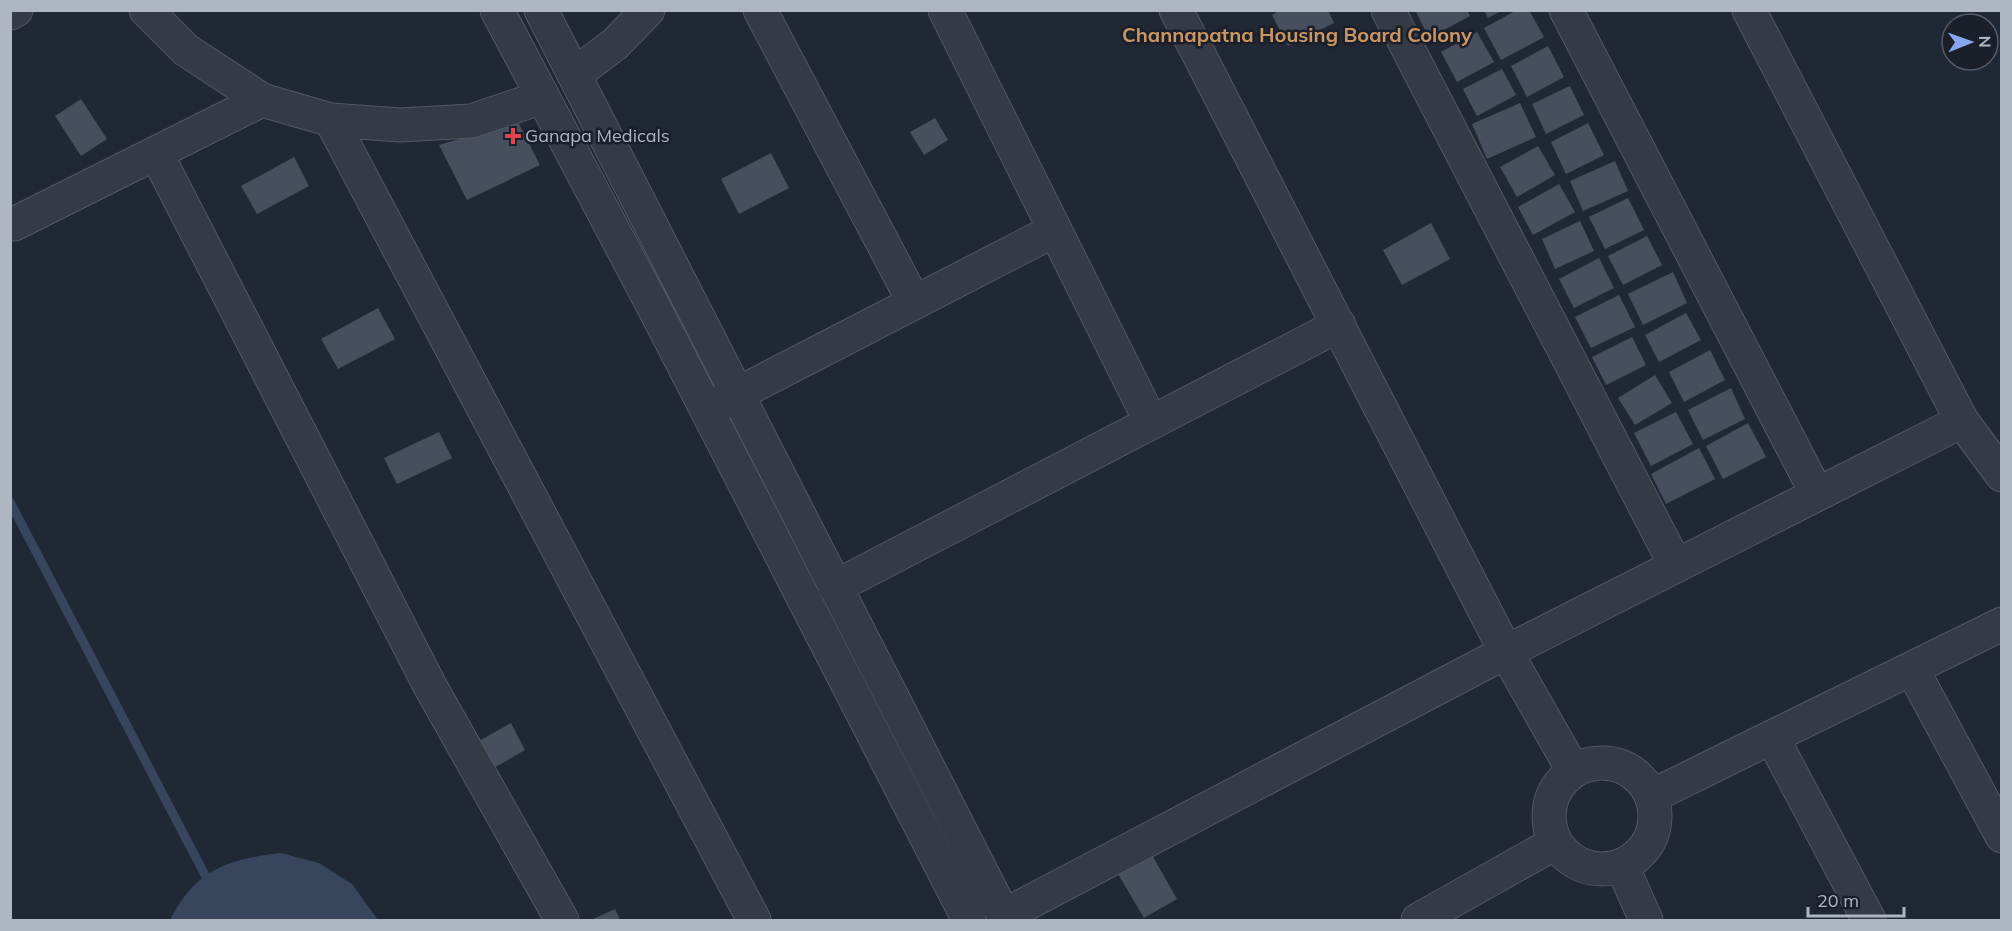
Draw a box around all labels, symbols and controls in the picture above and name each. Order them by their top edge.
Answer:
north arrow [1940,12,2000,72]
district label: Channapatna Housing Board Colony [1122,22,1472,47]
text: N [1975,36,1995,48]
place label: Ganapa Medicals [525,124,670,147]
marker: Ganapa Medicals [506,129,520,143]
scale bar [1808,880,1904,918]
text: 20 m [1817,889,1859,912]

